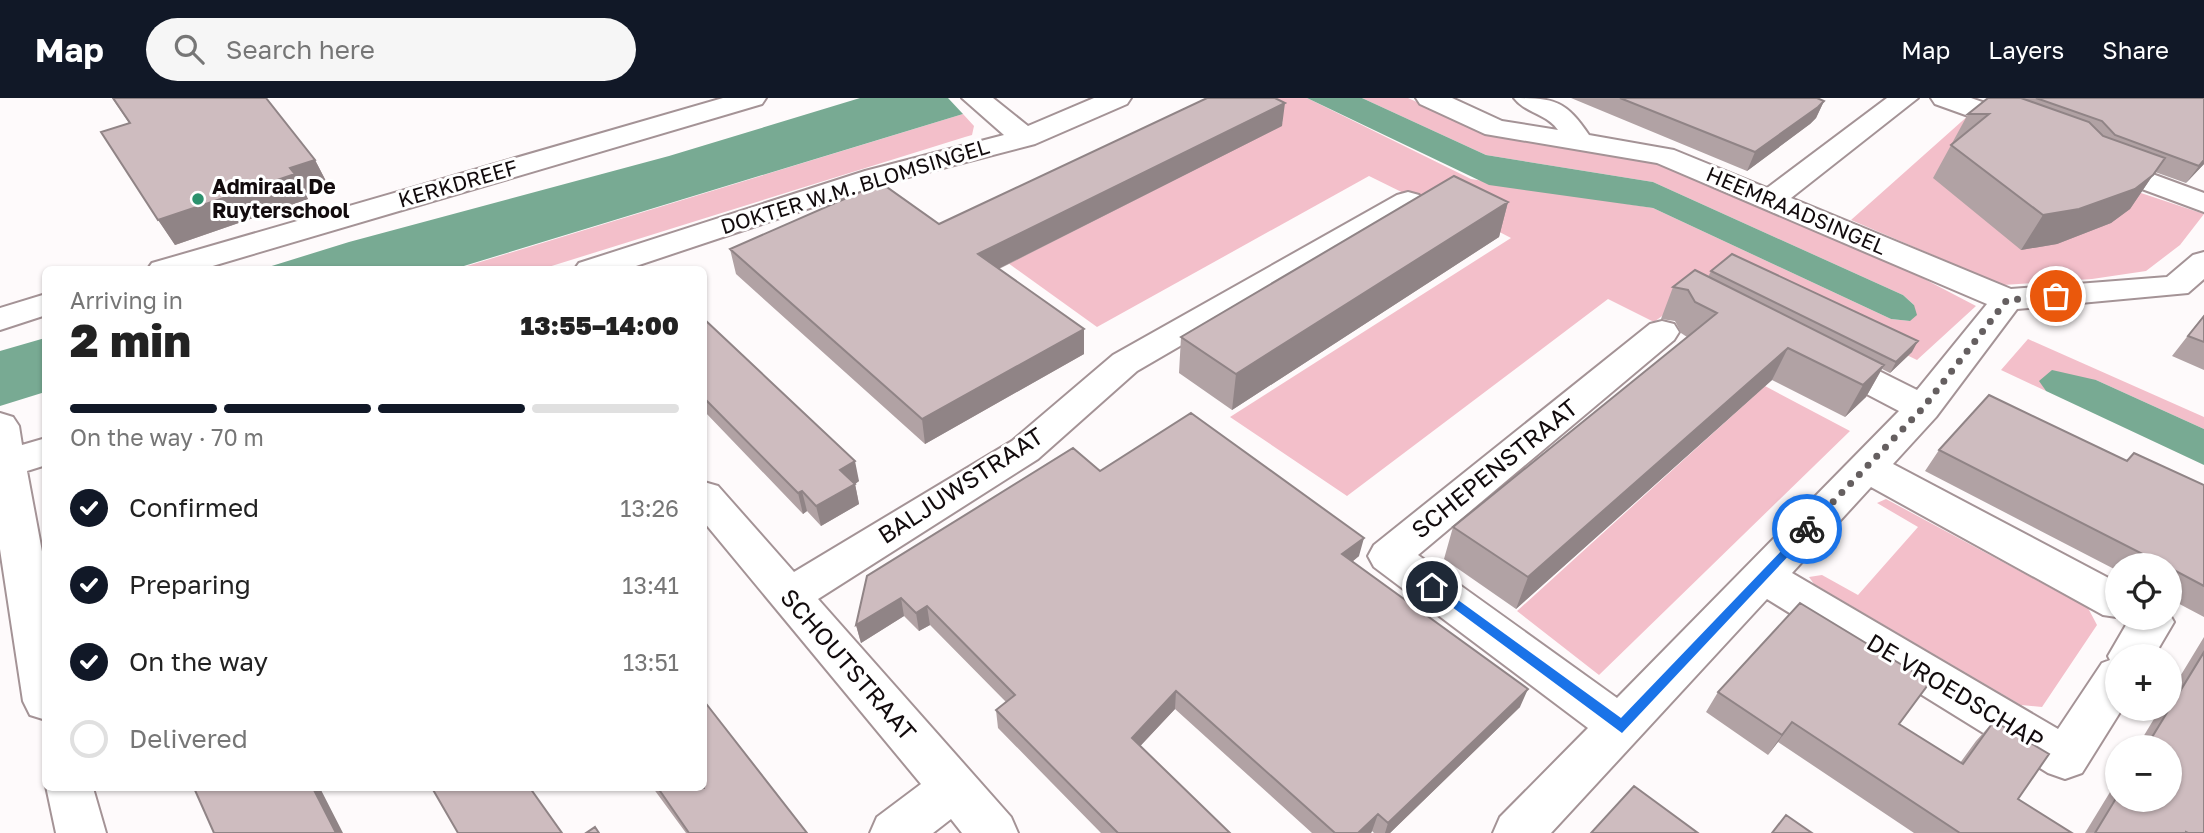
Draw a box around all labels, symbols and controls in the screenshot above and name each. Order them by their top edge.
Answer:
search box [146,18,636,81]
text: Map [35,30,104,69]
icon: search [170,30,208,68]
text: Search here [226,34,375,65]
text: Map [1901,35,1950,64]
text: Layers [1988,35,2064,64]
text: Share [2102,35,2169,64]
street label: DOKTER W.M. BLOMSINGEL [717,133,992,239]
street label: KERKDREEF [395,154,521,213]
street label: HEEMRAADSINGEL [1703,160,1890,260]
place label: Admiraal De Ruyterschool [212,173,350,223]
marker: Admiraal De Ruyterschool [190,191,206,207]
pin [2026,266,2086,326]
icon: bag [2037,277,2075,315]
text: Arriving in [70,286,183,314]
text: 13:55–14:00 [521,310,679,341]
text: 2 min [70,312,191,367]
street label: SCHEPENSTRAAT [1405,392,1583,544]
street label: BALJUWSTRAAT [872,420,1048,549]
text: On the way · 70 m [70,423,264,451]
icon: check [70,489,108,527]
text: Confirmed [129,492,259,523]
text: 13:26 [620,494,679,522]
courier [1772,494,1842,564]
icon: bike [1788,510,1826,548]
map controls [2105,553,2182,812]
button: locate [2105,553,2182,630]
pin [1402,557,1462,617]
icon: check [70,566,108,604]
icon: home [1413,568,1451,606]
text: Preparing [129,569,251,600]
text: 13:41 [622,571,679,599]
street label: SCHOUTSTRAAT [775,582,923,746]
street label: DE VROEDSCHAP [1862,627,2049,755]
icon: check [70,643,108,681]
button: + [2105,644,2182,721]
text: On the way [129,646,268,677]
text: 13:51 [623,648,679,676]
text: Delivered [129,723,248,754]
button: − [2105,735,2182,812]

